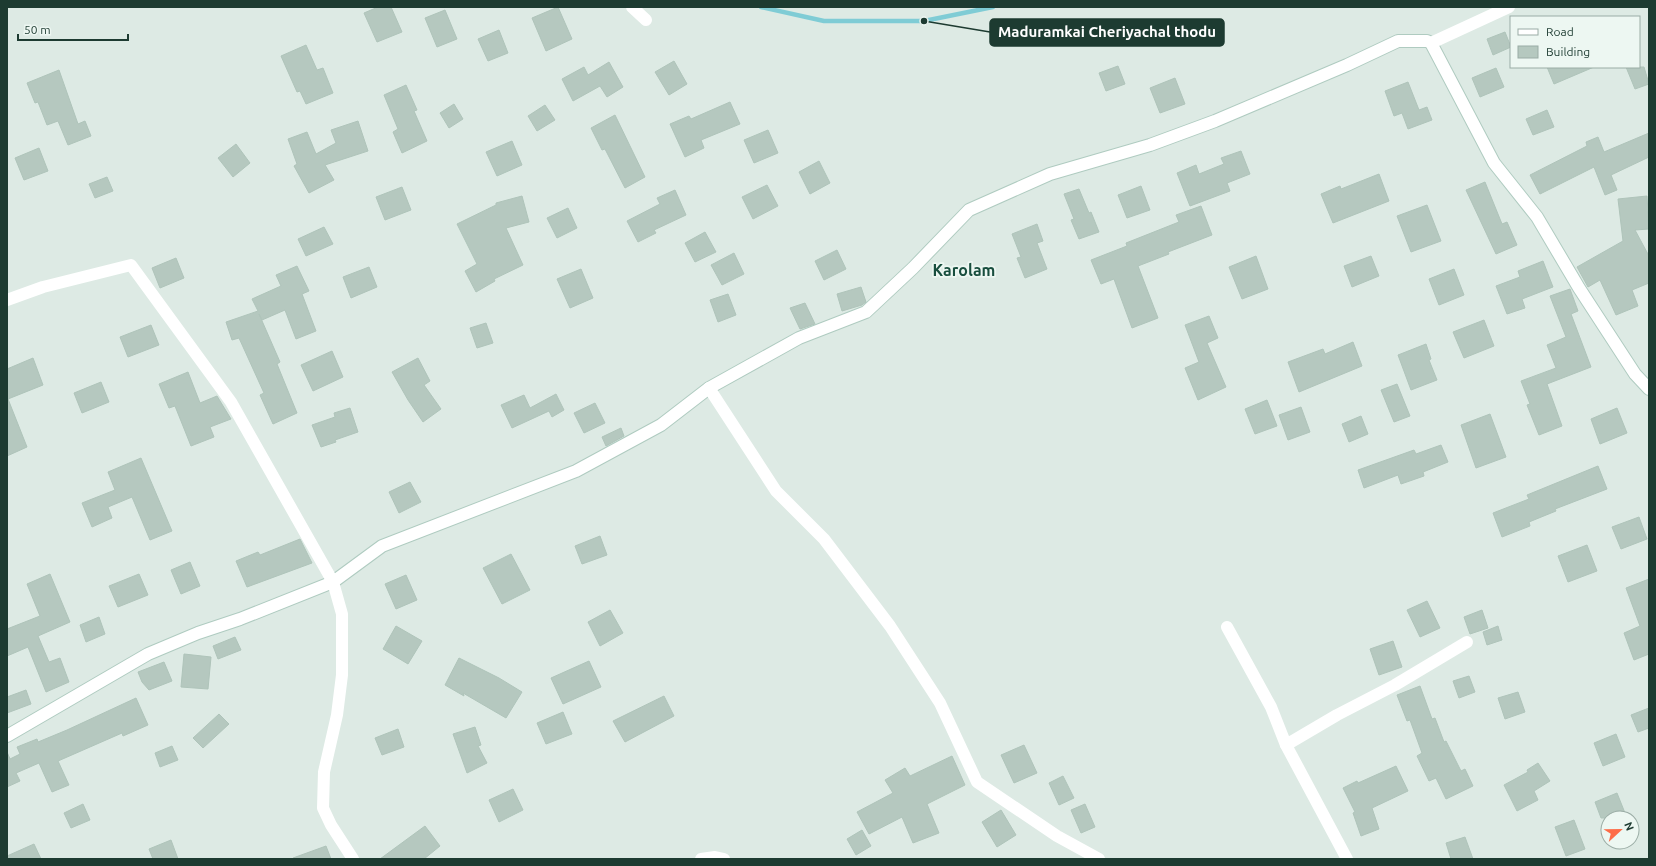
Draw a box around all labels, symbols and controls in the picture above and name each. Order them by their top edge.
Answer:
scale bar [18,16,128,42]
legend [1510,16,1640,68]
callout: Maduramkai Cheriyachal thodu [990,19,1224,46]
text: 50 m [24,23,51,36]
text: Maduramkai Cheriyachal thodu [998,23,1216,40]
text: Road [1546,25,1574,38]
text: Building [1546,45,1590,58]
district label: Karolam [933,261,995,279]
north arrow [1600,810,1640,850]
text: N [1622,820,1636,832]

